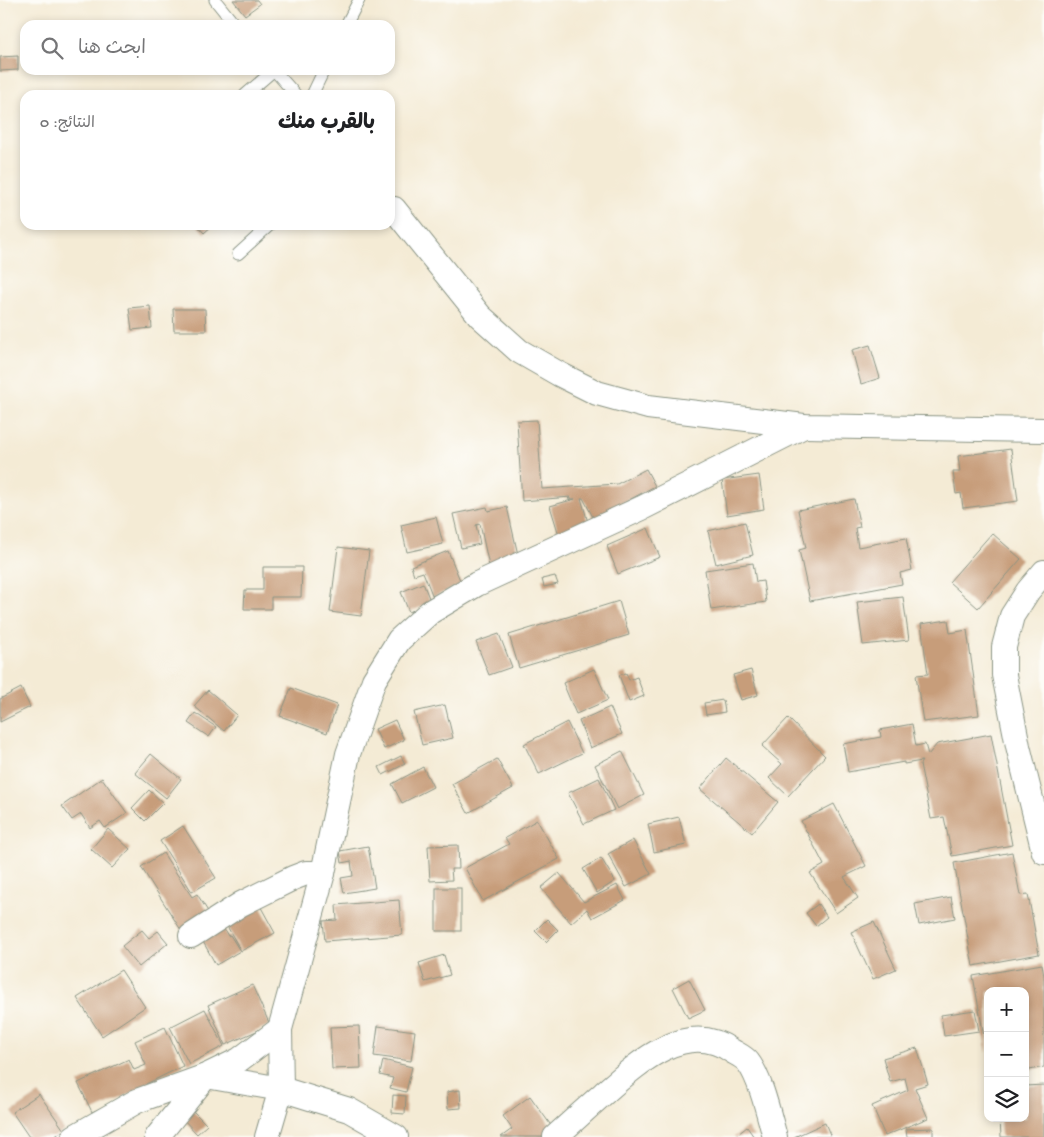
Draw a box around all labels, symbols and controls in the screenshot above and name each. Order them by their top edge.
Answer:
search box [20,20,395,75]
icon: search [38,34,66,62]
text: ابحث هنا [78,38,146,61]
text: بالقرب منك [278,112,375,137]
text: النتائج: 0 [40,115,95,134]
map controls [984,987,1029,1122]
button: + [984,987,1029,1032]
button: − [984,1032,1029,1077]
button: layers [984,1077,1029,1122]

